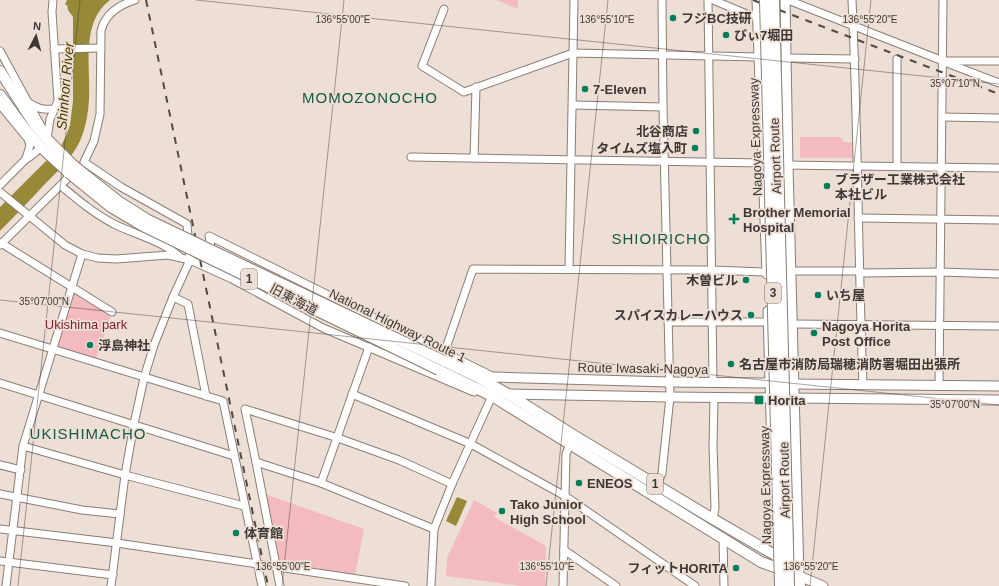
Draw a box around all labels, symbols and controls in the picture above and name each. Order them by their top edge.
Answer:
place label: フジBC技研 [681,11,752,26]
marker: フジBC技研 [668,13,678,23]
text: 136°55'00"E [315,14,371,25]
text: 136°55'10"E [579,14,635,25]
text: 136°55'20"E [842,14,898,25]
north arrow [16,16,56,56]
text: N [32,20,42,32]
place label: びぃ7堀田 [734,28,793,43]
marker: びぃ7堀田 [721,30,731,40]
water label: Shinhori River [53,40,77,130]
street label: Nagoya Expressway [746,77,765,196]
text: 35°07'10"N [930,78,980,89]
place label: 7-Eleven [593,82,647,97]
marker: 7-Eleven [580,84,590,94]
district label: MOMOZONOCHO [302,89,438,106]
street label: Airport Route [767,117,784,195]
place label: 北谷商店 [636,124,688,139]
marker: 北谷商店 [691,126,701,136]
place label: タイムズ塩入町 [596,141,687,156]
marker: タイムズ塩入町 [690,143,700,153]
place label: ブラザー工業株式会社 本社ビル [835,172,965,202]
marker: ブラザー工業株式会社 本社ビル [822,181,832,191]
place label: Brother Memorial Hospital [743,205,851,235]
marker: Brother Memorial Hospital [728,213,740,225]
district label: SHIOIRICHO [611,230,711,247]
road number: 1 [241,269,257,289]
place label: 木曽ビル [686,273,738,288]
marker: 木曽ビル [741,275,751,285]
street label: 旧東海道 [267,281,320,318]
road number: 3 [765,283,781,303]
street label: National Highway Route 1 [327,286,469,365]
place label: いち屋 [826,288,865,303]
marker: いち屋 [813,290,823,300]
text: 35°07'00"N [19,296,69,307]
place label: スパイスカレーハウス [614,308,743,323]
marker: スパイスカレーハウス [746,310,756,320]
park label: Ukishima park [45,317,128,332]
place label: Nagoya Horita Post Office [822,319,911,349]
marker: Nagoya Horita Post Office [809,328,819,338]
place label: 浮島神社 [98,338,150,353]
marker: 浮島神社 [85,340,95,350]
place label: 名古屋市消防局瑞穂消防署堀田出張所 [739,357,960,372]
marker: 名古屋市消防局瑞穂消防署堀田出張所 [726,359,736,369]
street label: Route Iwasaki-Nagoya [577,360,709,377]
place label: Horita [768,393,806,408]
marker: Horita [753,394,765,406]
text: 35°07'00"N [930,399,980,410]
district label: UKISHIMACHO [30,425,146,442]
street label: Nagoya Expressway [757,425,774,544]
street label: Airport Route [776,442,793,518]
road number: 1 [647,474,663,494]
place label: ENEOS [587,476,633,491]
marker: ENEOS [574,478,584,488]
place label: Tako Junior High School [510,497,586,527]
marker: Tako Junior High School [497,506,507,516]
place label: 体育館 [244,526,283,541]
marker: 体育館 [231,528,241,538]
text: 136°55'00"E [255,561,311,572]
text: 136°55'10"E [519,561,575,572]
place label: フィットHORITA [627,561,729,576]
text: 136°55'20"E [783,561,839,572]
marker: フィットHORITA [731,563,741,573]

